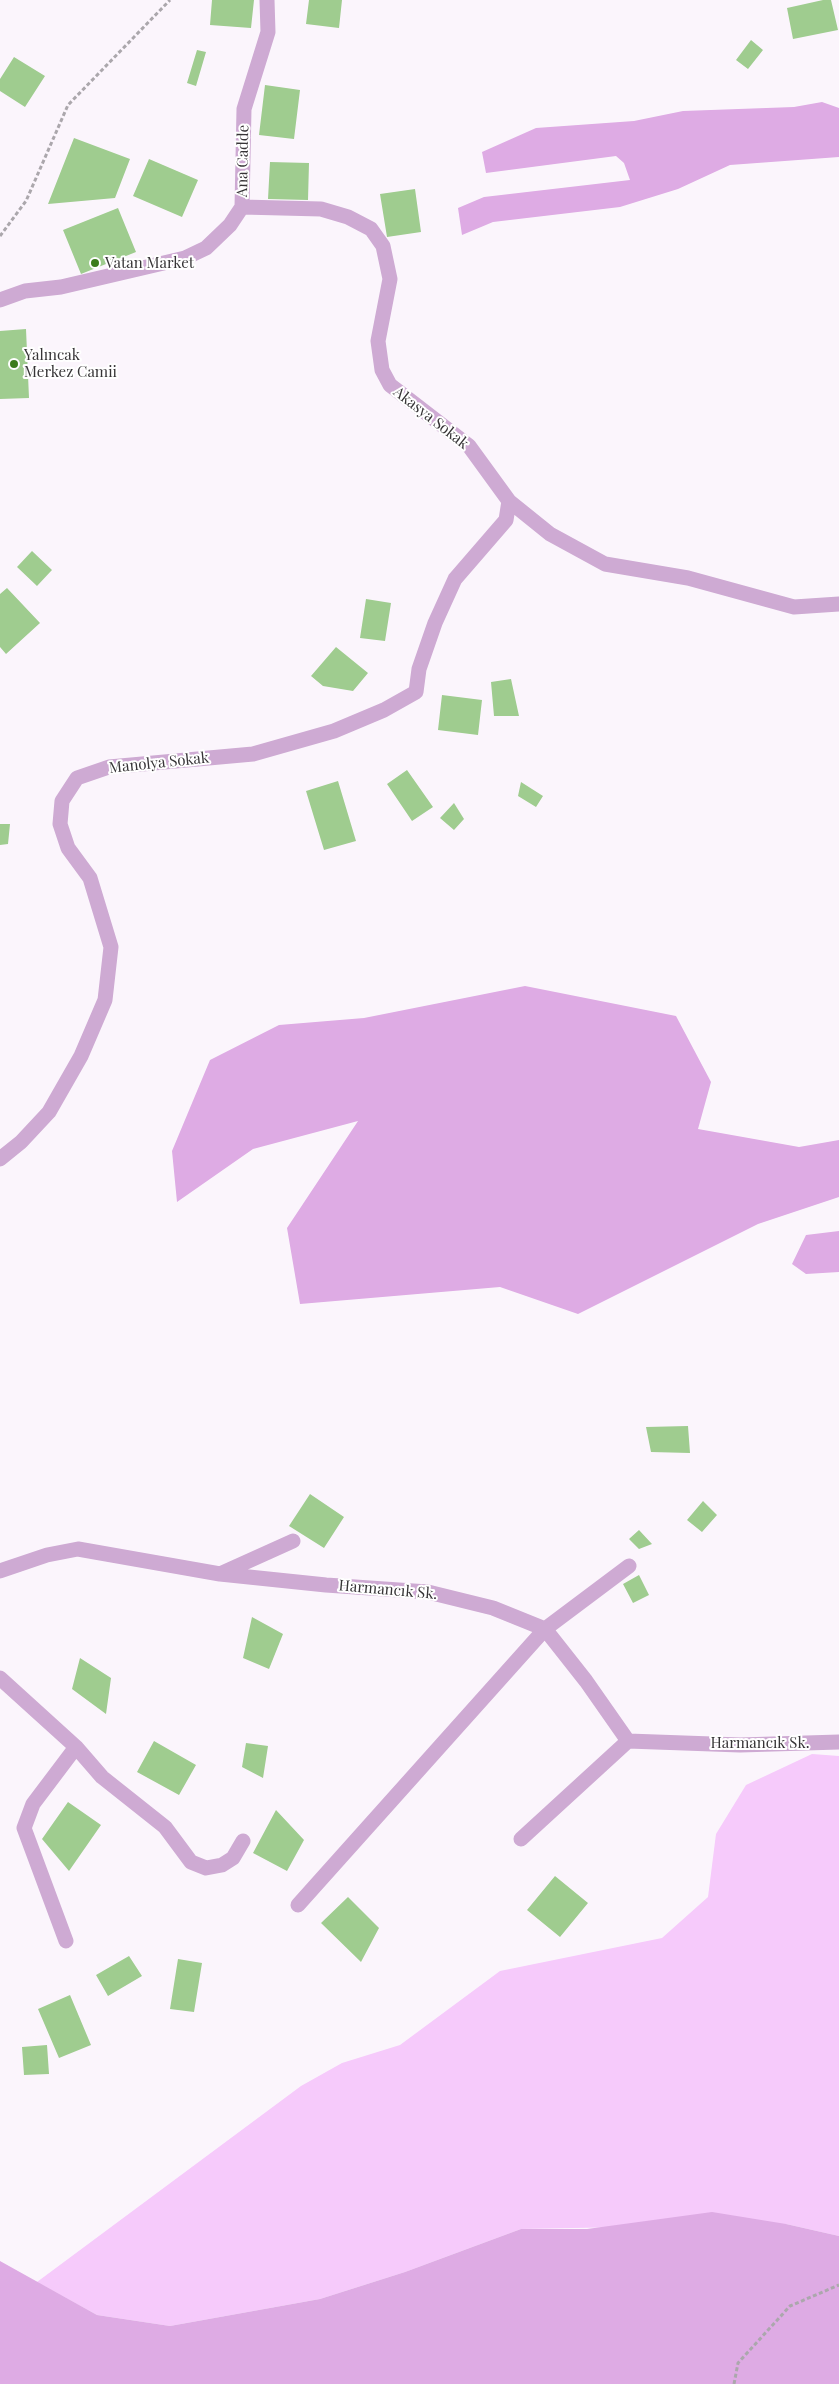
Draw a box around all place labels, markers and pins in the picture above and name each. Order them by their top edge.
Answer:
place label: Vatan Market [105,254,194,272]
marker: Vatan Market [89,257,101,269]
place label: Yalıncak Merkez Camii [24,346,117,381]
marker: Yalıncak Merkez Camii [8,358,20,370]

